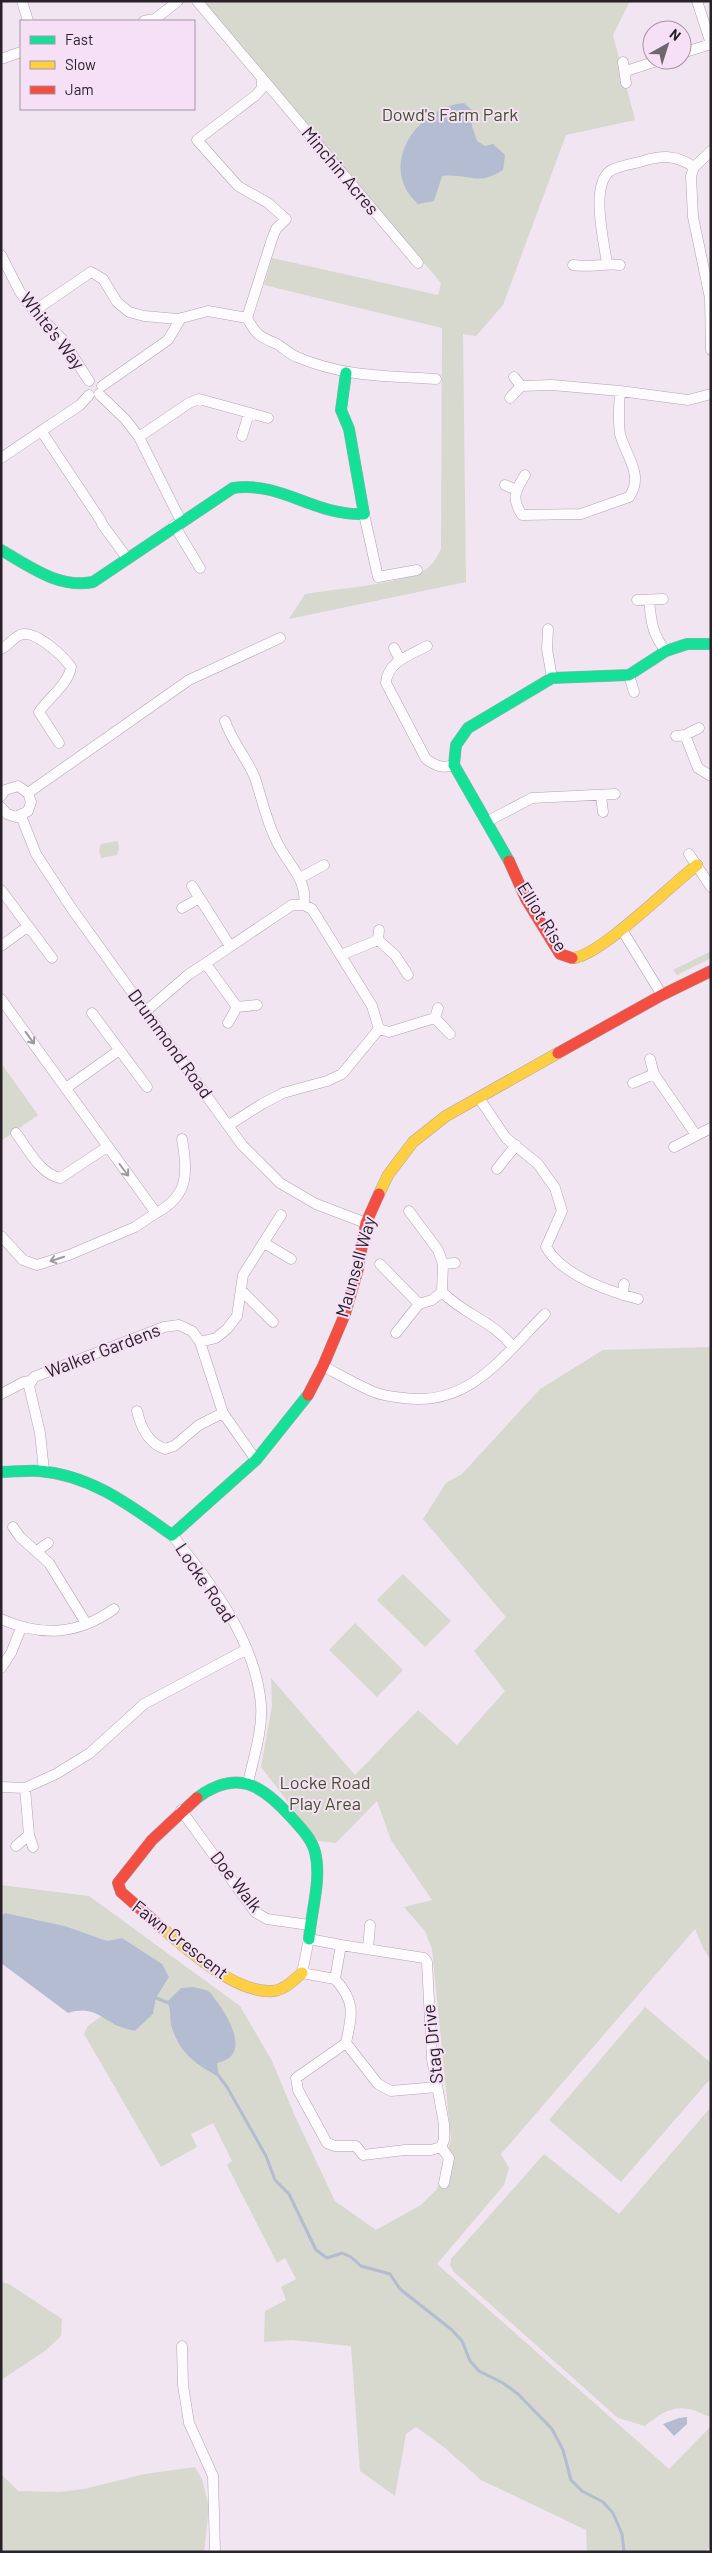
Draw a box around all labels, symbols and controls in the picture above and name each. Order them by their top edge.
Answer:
legend [20,20,195,110]
north arrow [642,20,692,70]
text: N [667,25,684,44]
text: Fast [65,30,93,48]
text: Slow [65,55,96,73]
text: Jam [65,80,94,98]
park label: Dowd's Farm Park [382,103,518,125]
street label: Minchin Acres [297,122,384,219]
street label: White's Way [16,287,90,373]
street label: Elliot Rise [513,878,573,955]
street label: Drummond Road [124,985,218,1102]
one-way arrow [25,1031,35,1045]
one-way arrow [119,1163,129,1177]
street label: Maunsell Way [330,1214,380,1320]
one-way arrow [50,1255,65,1264]
street label: Walker Gardens [42,1318,163,1382]
street label: Locke Road [171,1539,240,1626]
park label: Locke Road Play Area [279,1771,371,1814]
street label: Doe Walk [206,1846,267,1916]
street label: Fawn Crescent [128,1895,233,1983]
street label: Stag Drive [417,2003,447,2085]

